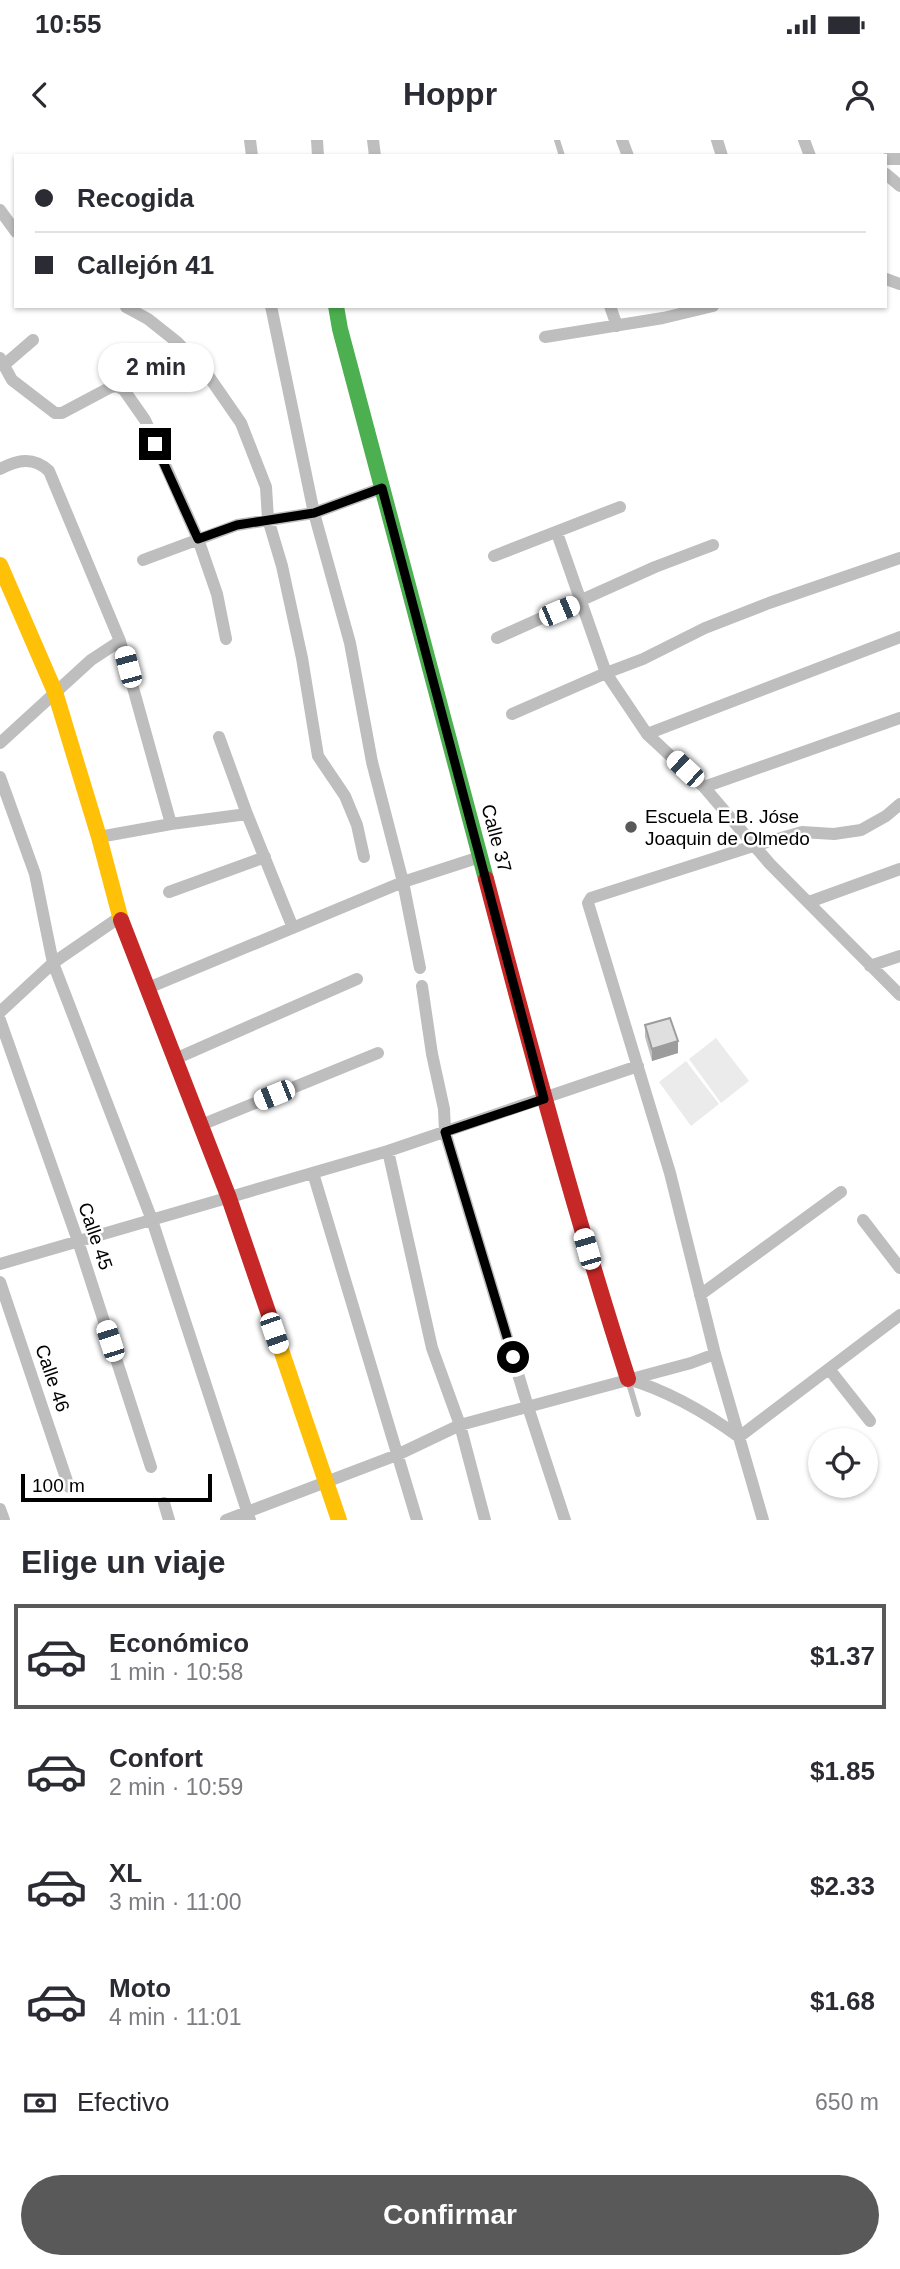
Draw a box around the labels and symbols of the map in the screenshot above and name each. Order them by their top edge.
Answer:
callout: 2 min [97,342,213,392]
route end [139,428,171,460]
car [536,593,583,629]
car [113,644,144,690]
car [663,747,708,791]
street label: Calle 37 [477,802,516,875]
place label: Escuela E.B. Jóse Joaquin de Olmedo [645,806,810,849]
marker: Escuela E.B. Jóse Joaquin de Olmedo [623,819,639,835]
car [251,1077,298,1113]
street label: Calle 45 [74,1200,117,1273]
car [572,1226,603,1272]
car [258,1310,291,1356]
car [94,1318,127,1364]
route start [497,1341,529,1373]
street label: Calle 46 [31,1342,74,1415]
scale bar [21,1471,212,1503]

